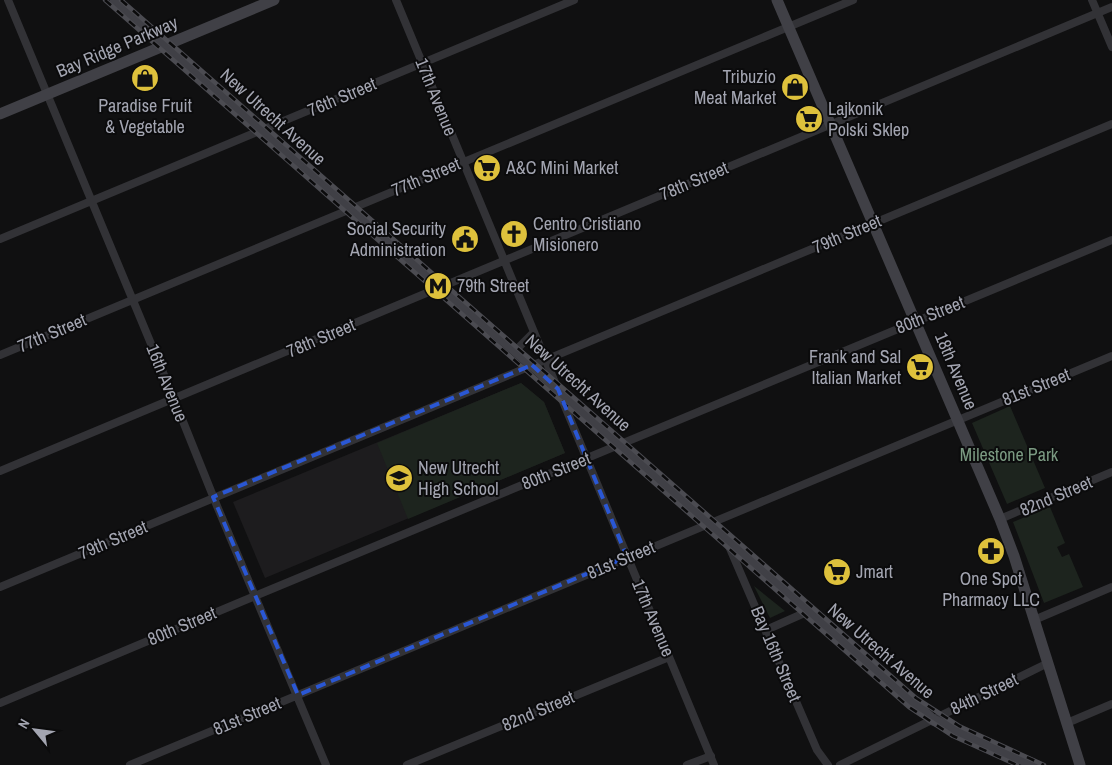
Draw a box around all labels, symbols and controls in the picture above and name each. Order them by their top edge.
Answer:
street label: Bay Ridge Parkway [52,9,182,83]
street label: 17th Avenue [410,54,463,139]
street label: New Utrecht Avenue [215,62,332,171]
shop icon: Paradise Fruit & Vegetable [130,63,160,93]
place label: Tribuzio Meat Market [694,64,776,110]
street label: 76th Street [304,71,380,122]
shop icon: Tribuzio Meat Market [780,72,810,102]
place label: Paradise Fruit & Vegetable [98,93,192,139]
place label: Lajkonik Polski Sklep [828,96,909,142]
supermarket icon: Lajkonik Polski Sklep [794,104,824,134]
street label: 77th Street [388,151,464,202]
supermarket icon: A&C Mini Market [472,153,502,183]
place label: A&C Mini Market [505,155,618,180]
street label: 78th Street [656,155,732,206]
street label: 79th Street [809,208,885,259]
place label: Centro Cristiano Misionero [533,211,641,257]
place label: Social Security Administration [347,216,447,262]
church icon: Centro Cristiano Misionero [499,219,529,249]
public building icon: Social Security Administration [450,224,480,254]
metro station icon: 79th Street [423,271,453,301]
place label: 79th Street [457,273,529,298]
street label: 80th Street [892,289,968,340]
street label: 77th Street [14,307,90,358]
street label: 78th Street [283,312,359,363]
street label: New Utrecht Avenue [520,328,637,437]
street label: 18th Avenue [929,328,984,413]
street label: 16th Avenue [141,340,194,425]
place label: Frank and Sal Italian Market [809,344,901,390]
supermarket icon: Frank and Sal Italian Market [905,352,935,382]
street label: 81st Street [998,362,1074,411]
park label: Milestone Park [960,442,1059,467]
street label: 80th Street [518,445,594,496]
place label: New Utrecht High School [418,455,499,501]
school or university icon: New Utrecht High School [384,463,414,493]
street label: 82nd Street [1016,469,1096,522]
street label: 79th Street [75,514,151,565]
street label: 81st Street [583,534,659,585]
pharmacy icon: One Spot Pharmacy LLC [976,536,1006,566]
supermarket icon: Jmart [822,557,852,587]
place label: Jmart [856,559,893,584]
place label: One Spot Pharmacy LLC [942,566,1040,612]
street label: 17th Avenue [626,575,681,660]
street label: New Utrecht Avenue [822,597,940,704]
street label: 80th Street [144,600,220,651]
street label: Bay 16th Street [745,602,808,706]
street label: 84th Street [946,666,1022,721]
street label: 82nd Street [498,684,578,737]
street label: 81st Street [209,690,285,741]
north arrow [10,705,60,755]
text: N [14,716,34,732]

